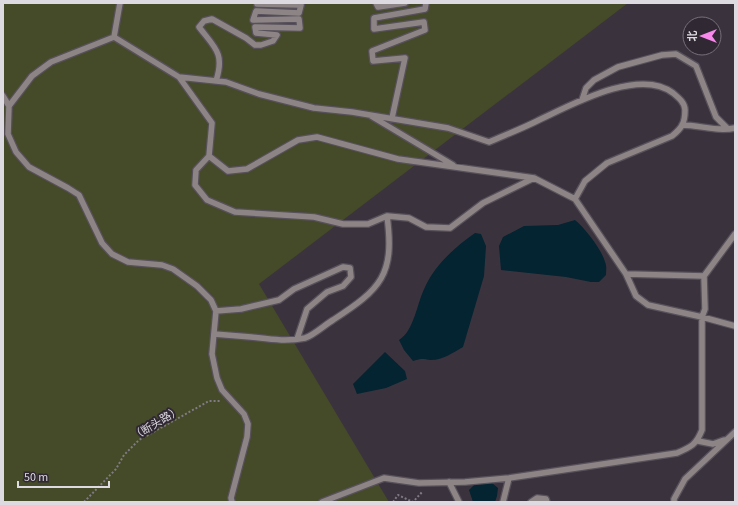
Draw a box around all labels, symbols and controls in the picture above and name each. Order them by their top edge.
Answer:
north arrow [682,16,722,56]
text: 北 [685,31,700,42]
street label: （断头路） [129,403,184,444]
scale bar [18,463,109,489]
text: 50 m [24,469,48,486]

